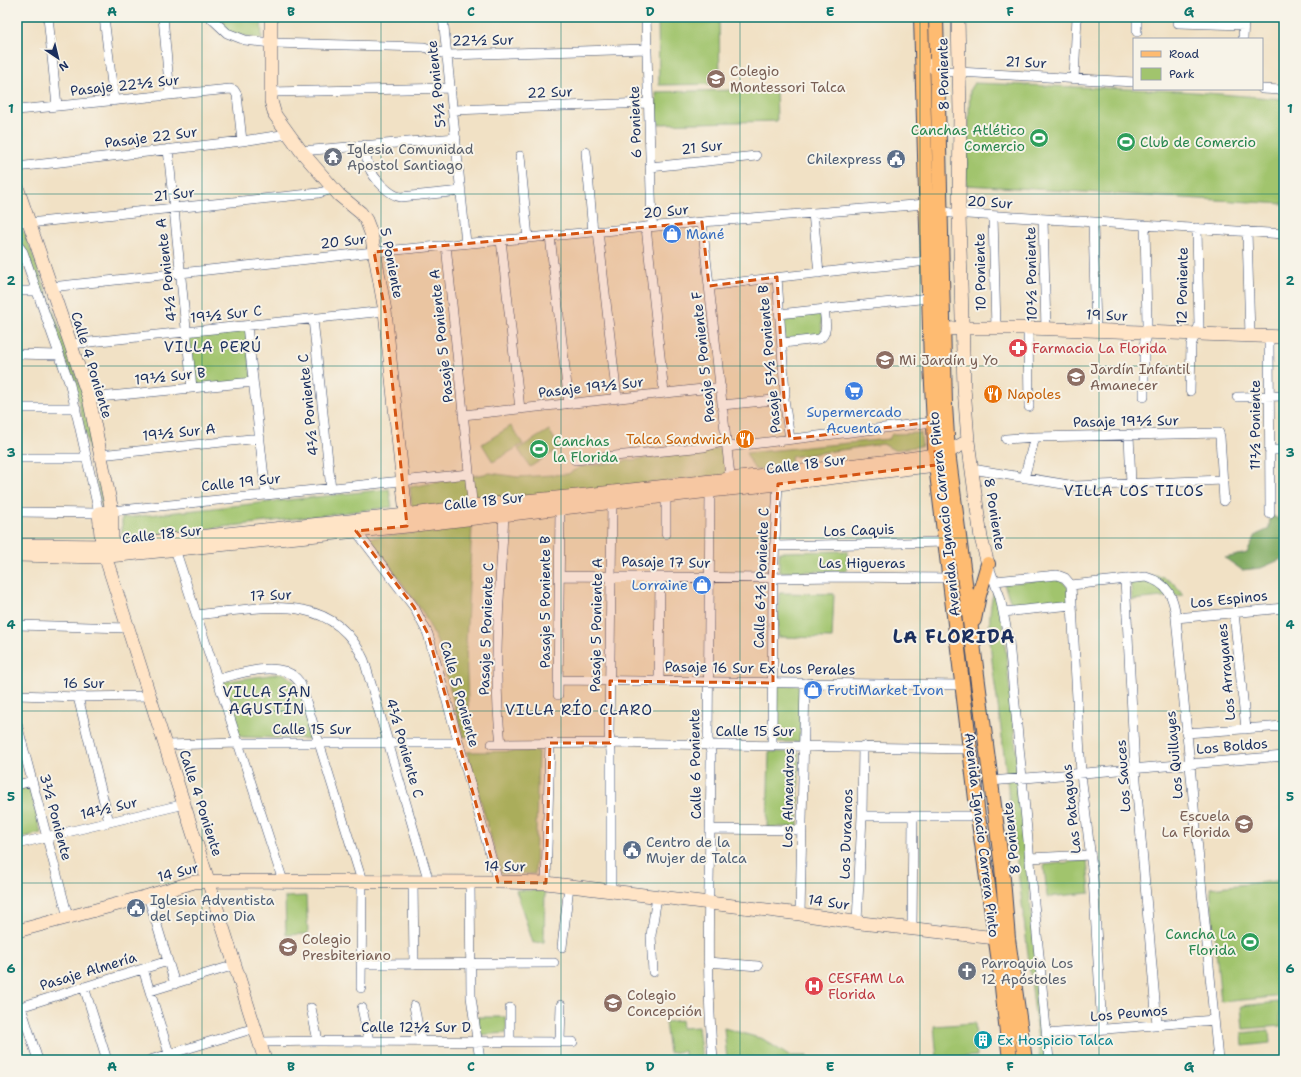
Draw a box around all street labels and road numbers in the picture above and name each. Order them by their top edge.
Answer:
street label: 22½ Sur [452,30,515,50]
street label: 8 Poniente [933,37,953,111]
street label: 5½ Poniente [422,39,450,129]
street label: 21 Sur [1005,52,1048,72]
street label: Pasaje 22½ Sur [69,70,181,100]
street label: 22 Sur [527,82,574,102]
street label: 6 Poniente [625,85,645,159]
street label: Pasaje 22 Sur [103,122,199,152]
street label: 21 Sur [680,136,724,158]
street label: 21 Sur [152,183,196,205]
street label: 20 Sur [966,191,1014,213]
street label: 20 Sur [642,200,690,222]
street label: 4½ Poniente A [152,217,180,323]
street label: 5 Poniente [376,226,408,300]
street label: 10½ Poniente [1021,226,1041,321]
street label: 20 Sur [319,230,367,252]
street label: 10 Poniente [970,233,990,311]
street label: 12 Poniente [1172,247,1192,325]
street label: Pasaje 5 Poniente A [425,268,457,404]
street label: Pasaje 5½ Poniente B [754,284,784,434]
street label: Pasaje 5 Poniente F [687,290,719,424]
street label: 19½ Sur C [189,301,263,327]
street label: 19 Sur [1086,305,1129,325]
street label: Calle 4 Poniente [67,309,117,421]
street label: 4½ Poniente C [294,353,322,457]
street label: 19½ Sur B [134,363,206,389]
street label: Pasaje 19½ Sur [537,372,645,401]
street label: 11½ Poniente [1246,380,1264,470]
street label: Avenida Ignacio Carrera Pinto [924,411,964,617]
street label: Pasaje 19½ Sur [1073,411,1180,431]
street label: 19½ Sur A [142,419,216,445]
street label: Calle 18 Sur [765,450,847,478]
street label: Calle 19 Sur [200,469,282,495]
street label: 8 Poniente [980,477,1010,551]
street label: Calle 18 Sur [443,488,525,514]
street label: Calle 6½ Poniente C [750,507,772,649]
street label: Los Caquis [823,520,895,540]
street label: Calle 18 Sur [121,521,203,547]
street label: Pasaje 5 Poniente B [536,536,554,668]
street label: Pasaje 17 Sur [621,552,711,572]
street label: Las Higueras [818,554,906,572]
street label: Pasaje 5 Poniente A [586,558,606,692]
street label: Pasaje 5 Poniente C [475,562,497,696]
street label: 17 Sur [250,585,293,605]
street label: Los Espinos [1189,586,1269,612]
street label: Los Arrayanes [1213,623,1239,721]
street label: Calle 5 Poniente [436,639,484,749]
street label: Pasaje 16 Sur Ex Los Perales [664,657,856,679]
street label: 16 Sur [63,674,105,692]
street label: 4½ Poniente C [382,696,428,800]
street label: Calle 6 Poniente [685,708,705,820]
street label: Los Quillayes [1161,710,1187,800]
street label: Calle 15 Sur [272,720,352,738]
street label: Calle 15 Sur [715,722,795,740]
street label: Avenida Ignacio Carrera Pinto [961,732,1003,938]
street label: Los Boldos [1195,734,1269,758]
street label: Los Sauces [1111,739,1135,813]
street label: Calle 4 Poniente [175,748,227,859]
street label: Los Almendros [778,748,798,848]
street label: Las Pataguas [1057,763,1085,855]
street label: 3½ Poniente [36,772,76,862]
street label: Los Duraznos [835,788,857,880]
street label: 14½ Sur [79,793,140,823]
street label: 8 Poniente [998,801,1024,875]
street label: 14 Sur [484,857,526,875]
street label: 14 Sur [156,858,201,886]
street label: 14 Sur [807,890,851,914]
street label: Pasaje Almería [37,948,139,994]
street label: Los Peumos [1089,1001,1169,1025]
street label: Calle 12½ Sur D [361,1018,471,1036]

